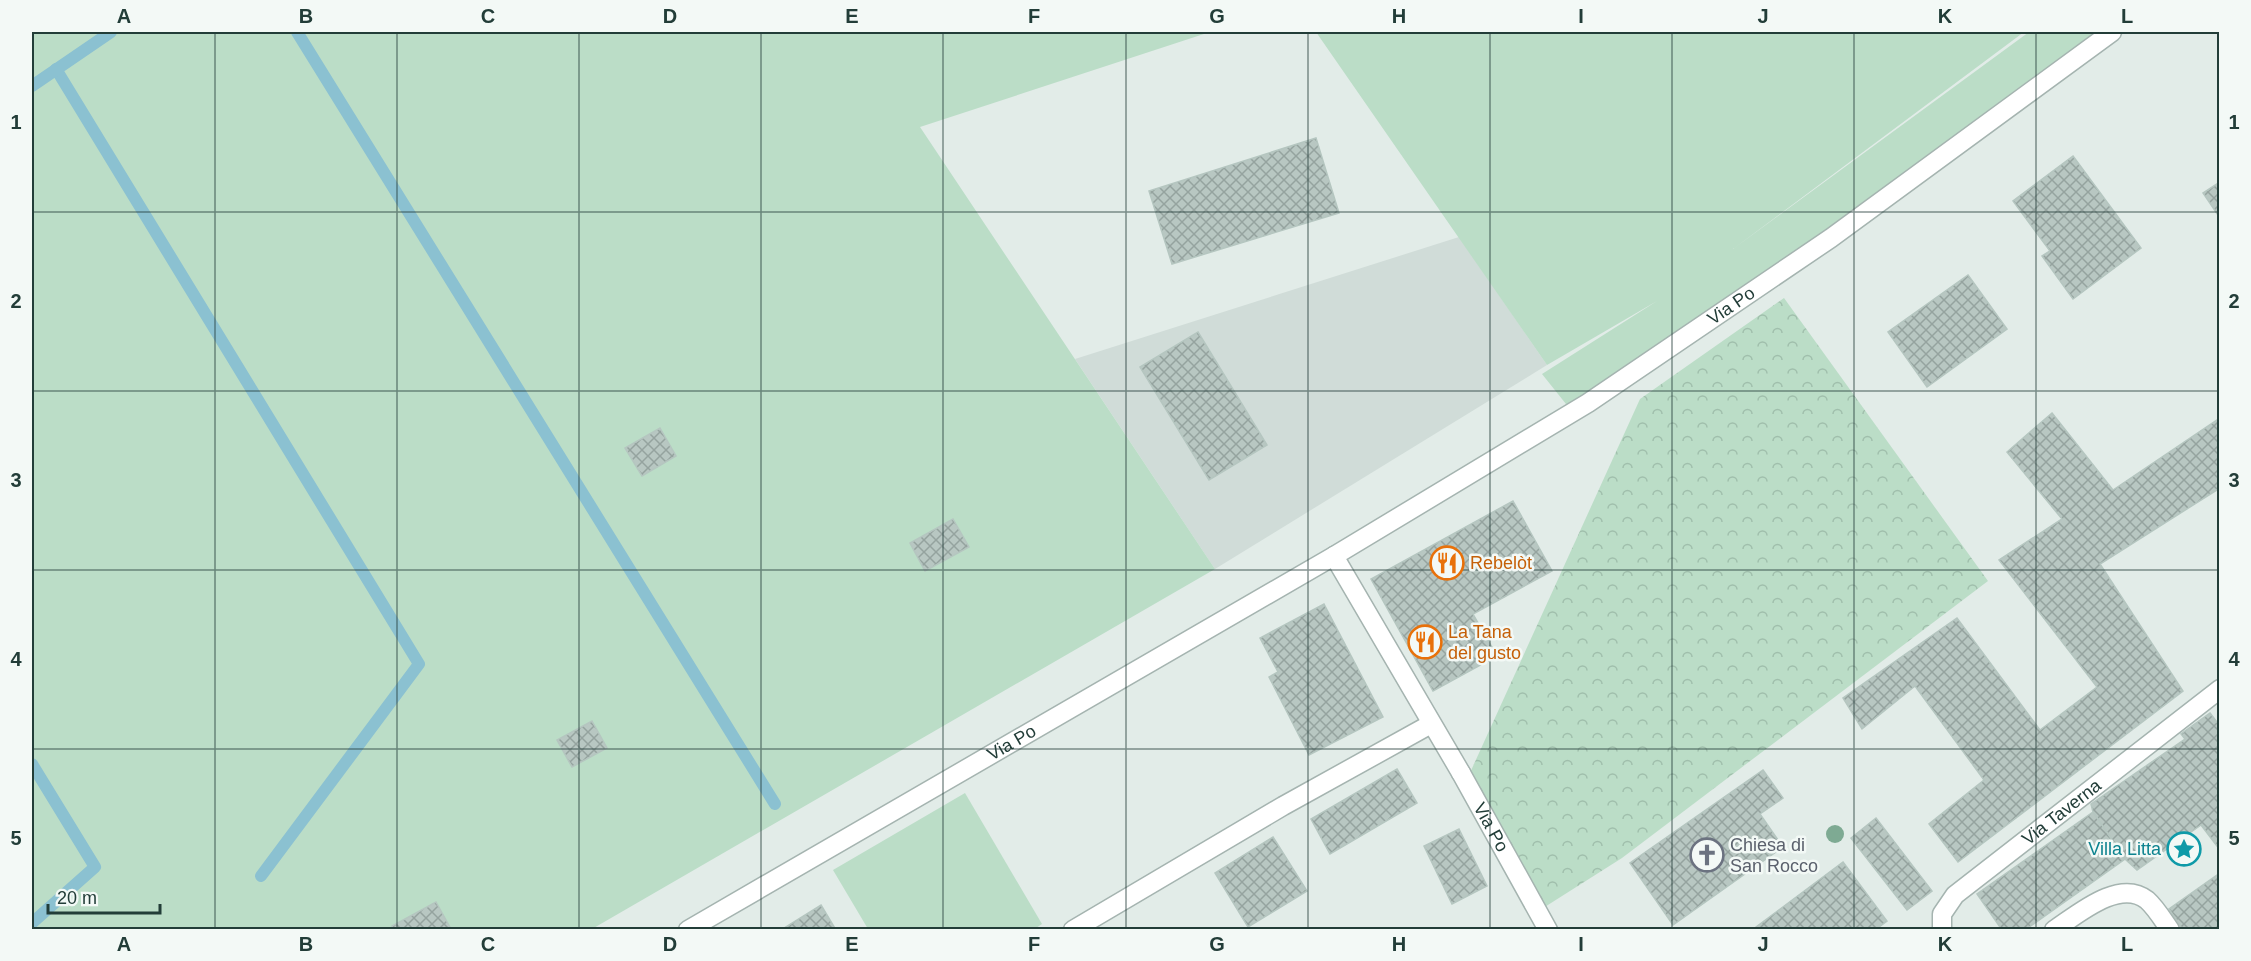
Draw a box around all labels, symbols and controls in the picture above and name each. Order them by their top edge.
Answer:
text: A [117,5,131,27]
text: B [299,5,313,27]
text: C [481,5,495,27]
text: D [663,5,677,27]
text: E [845,5,859,27]
text: F [1028,5,1040,27]
text: G [1209,5,1225,27]
text: H [1392,5,1406,27]
text: I [1578,5,1584,27]
text: J [1757,5,1769,27]
text: K [1938,5,1953,27]
text: L [2121,5,2133,27]
text: 1 [10,111,22,133]
text: 1 [2228,111,2240,133]
street label: Via Po [1704,283,1759,329]
text: 2 [10,290,22,312]
text: 2 [2228,290,2240,312]
text: 3 [10,469,22,491]
text: 3 [2228,469,2240,491]
restaurant icon: Rebelòt [1429,545,1465,581]
place label: Rebelòt [1470,553,1532,573]
place label: La Tana del gusto [1448,622,1521,663]
restaurant icon: La Tana del gusto [1407,624,1443,660]
text: 4 [10,648,22,670]
text: 4 [2228,648,2240,670]
street label: Via Po [984,721,1040,764]
street label: Via Taverna [2018,775,2106,849]
street label: Via Po [1470,799,1513,855]
text: 5 [10,827,22,849]
text: 5 [2228,827,2240,849]
place icon: Villa Litta [2166,831,2202,867]
place label: Chiesa di San Rocco [1730,835,1818,876]
church icon: Chiesa di San Rocco [1689,837,1725,873]
place label: Villa Litta [2088,839,2162,859]
scale bar [48,877,160,915]
text: 20 m [57,888,97,908]
text: A [117,933,131,955]
text: B [299,933,313,955]
text: C [481,933,495,955]
text: D [663,933,677,955]
text: E [845,933,859,955]
text: F [1028,933,1040,955]
text: G [1209,933,1225,955]
text: H [1392,933,1406,955]
text: I [1578,933,1584,955]
text: J [1757,933,1769,955]
text: K [1938,933,1953,955]
text: L [2121,933,2133,955]

